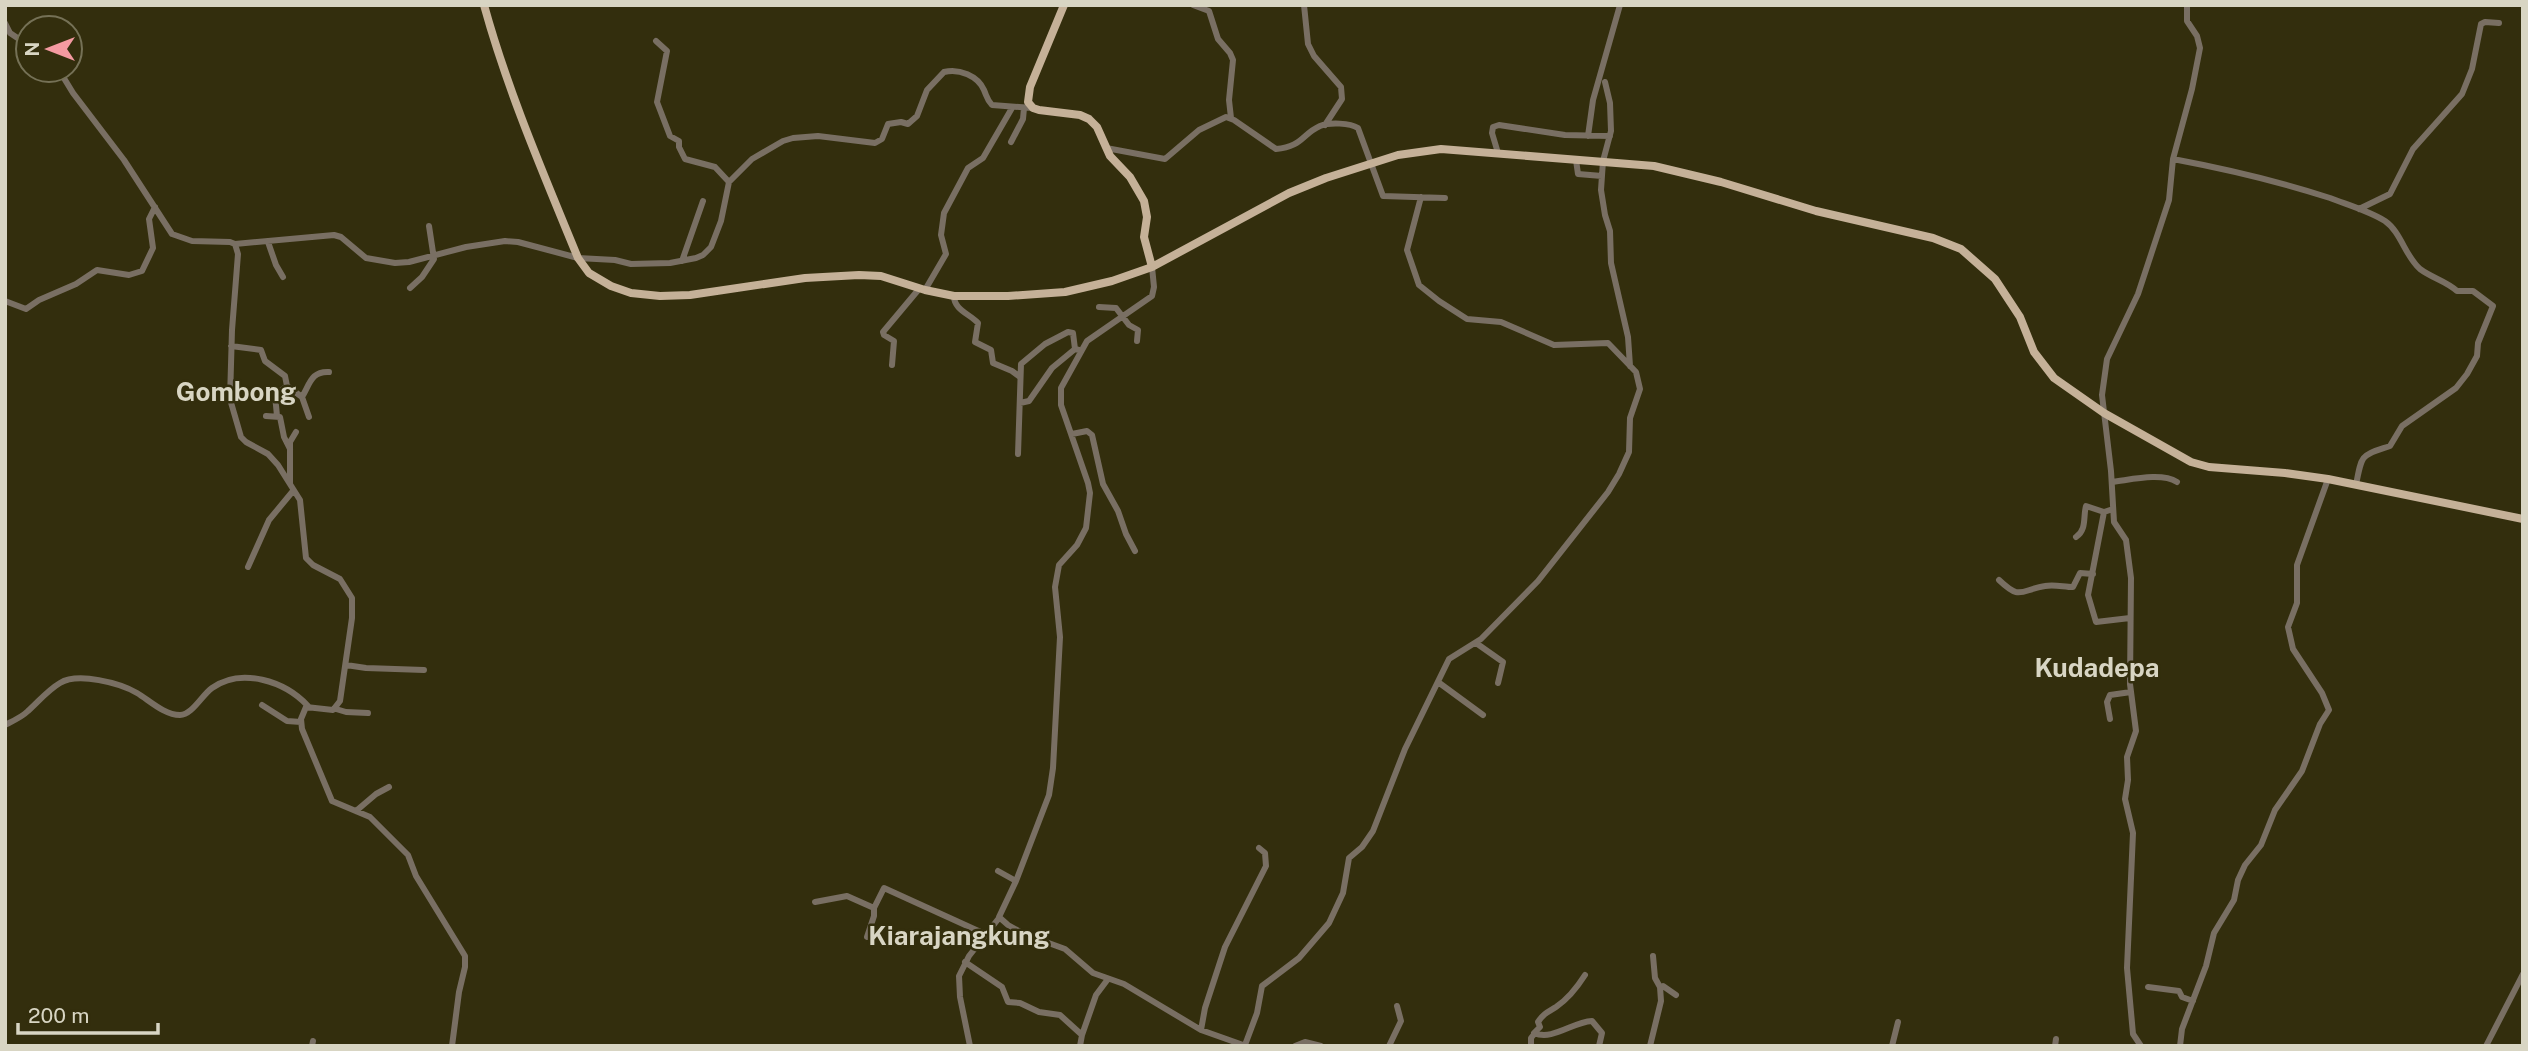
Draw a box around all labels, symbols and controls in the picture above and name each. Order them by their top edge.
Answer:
north arrow [14,14,84,84]
text: N [21,42,43,56]
district label: Gombong [176,376,296,407]
district label: Kudadepa [2035,652,2159,683]
district label: Kiarajangkung [868,920,1050,951]
scale bar [18,992,158,1036]
text: 200 m [28,1003,89,1028]

